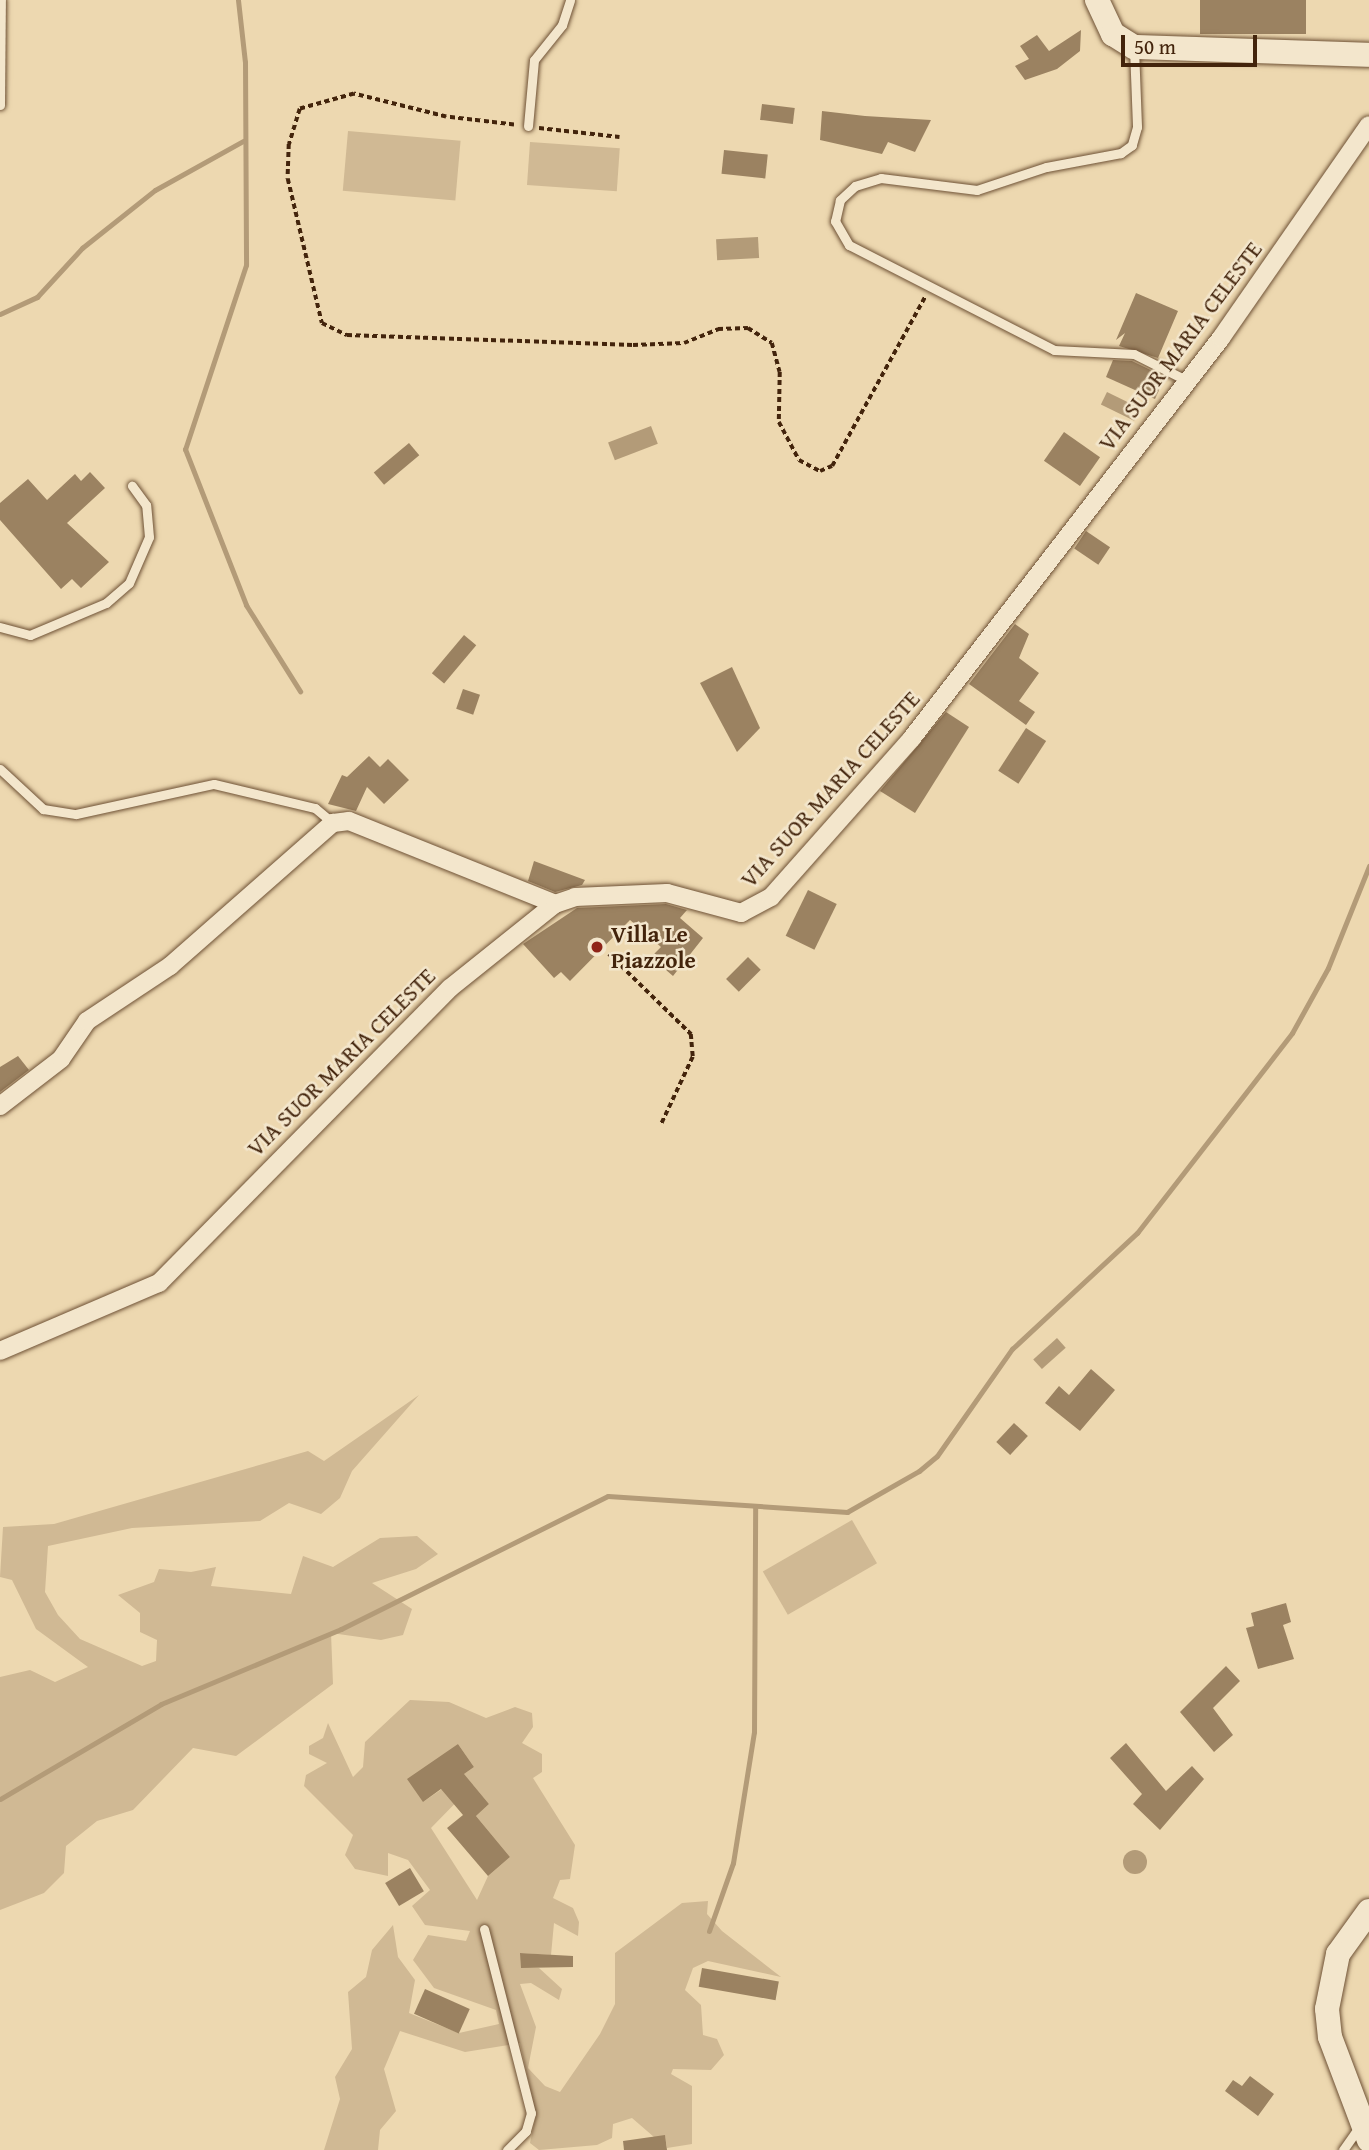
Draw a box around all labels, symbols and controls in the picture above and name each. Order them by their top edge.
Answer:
scale bar [1124,21,1260,65]
text: 50 m [1134,31,1176,62]
street label: VIA SUOR MARIA CELESTE [1092,236,1268,456]
street label: VIA SUOR MARIA CELESTE [735,685,925,893]
place label: Villa Le Piazzole [611,920,696,974]
marker: Villa Le Piazzole [589,939,605,955]
street label: VIA SUOR MARIA CELESTE [241,962,441,1162]

